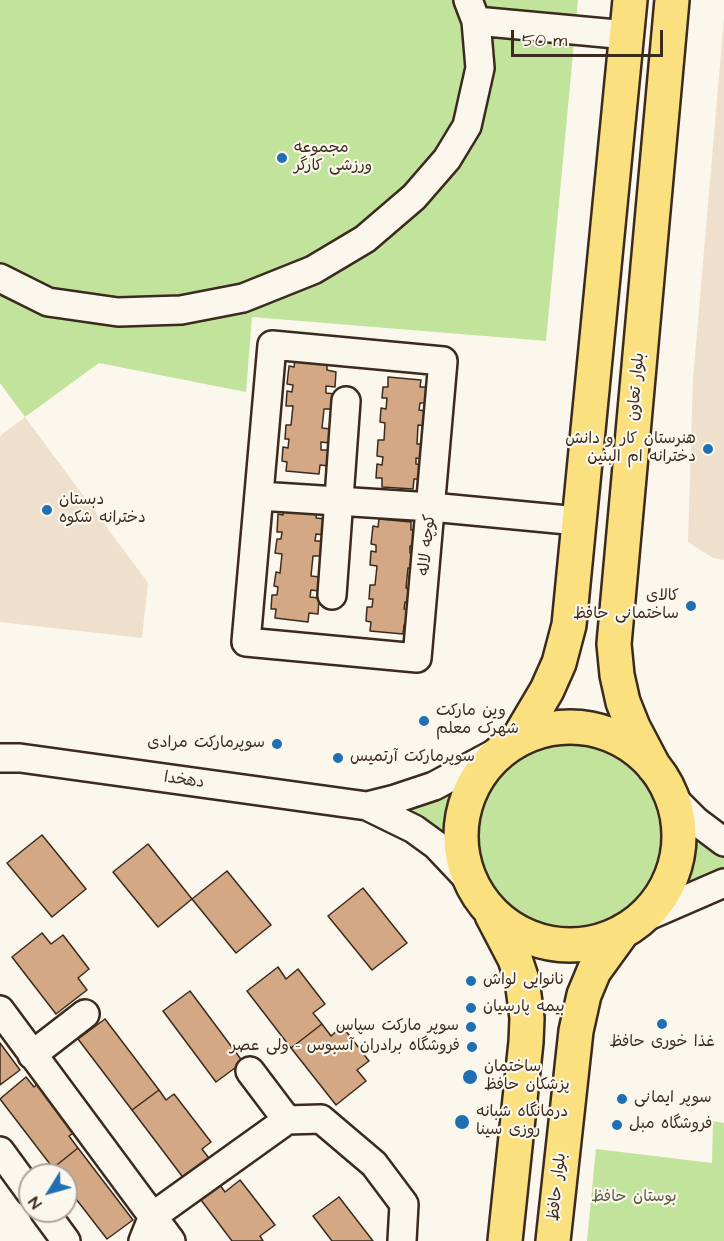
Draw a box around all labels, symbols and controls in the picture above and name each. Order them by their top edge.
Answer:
scale bar [514,18,666,56]
text: 50 m [522,28,567,53]
place label: مجموعه ورزشی کارگر [294,139,372,177]
marker: مجموعه ورزشی کارگر [275,151,289,165]
street label: بلوار تعاون [624,352,650,422]
place label: هنرستان کار و دانش دخترانه ام البنین [565,430,696,468]
marker: هنرستان کار و دانش دخترانه ام البنین [701,442,715,456]
place label: دبستان دخترانه شکوه [59,491,146,529]
marker: دبستان دخترانه شکوه [40,503,54,517]
street label: کوچه لاله [415,513,441,577]
place label: کالای ساختمانی حافظ [573,587,679,625]
marker: کالای ساختمانی حافظ [684,599,698,613]
place label: وین مارکت شهرک معلم [436,702,519,740]
marker: وین مارکت شهرک معلم [417,714,431,728]
place label: سوپرمارکت مرادی [147,734,265,754]
marker: سوپرمارکت مرادی [270,737,284,751]
place label: سوپرمارکت آرتمیس [350,748,475,768]
marker: سوپرمارکت آرتمیس [331,751,345,765]
street label: دهخدا [163,769,205,793]
place label: نانوایی لواش [483,971,565,991]
marker: نانوایی لواش [464,974,478,988]
place label: بیمه پارسیان [483,998,565,1018]
marker: بیمه پارسیان [464,1001,478,1015]
place label: سوپر مارکت سپاس [336,1017,459,1037]
marker: غذا خوری حافظ [655,1017,669,1031]
marker: سوپر مارکت سپاس [464,1020,478,1034]
place label: غذا خوری حافظ [609,1033,715,1053]
place label: فروشگاه برادران آسبوس - ولی عصر [230,1037,460,1057]
marker: فروشگاه برادران آسبوس - ولی عصر [465,1040,479,1054]
place label: ساختمان پزشکان حافظ [484,1058,570,1096]
marker: ساختمان پزشکان حافظ [461,1068,479,1086]
place label: سوپر ایمانی [634,1089,712,1109]
marker: سوپر ایمانی [615,1092,629,1106]
place label: درمانگاه شبانه روزی سینا [476,1103,568,1141]
marker: درمانگاه شبانه روزی سینا [453,1113,471,1131]
place label: فروشگاه مبل [629,1115,712,1135]
marker: فروشگاه مبل [610,1118,624,1132]
street label: بلوار حافظ [545,1152,571,1222]
north arrow [18,1163,78,1223]
park label: بوستان حافظ [591,1188,677,1208]
text: N [23,1192,47,1213]

